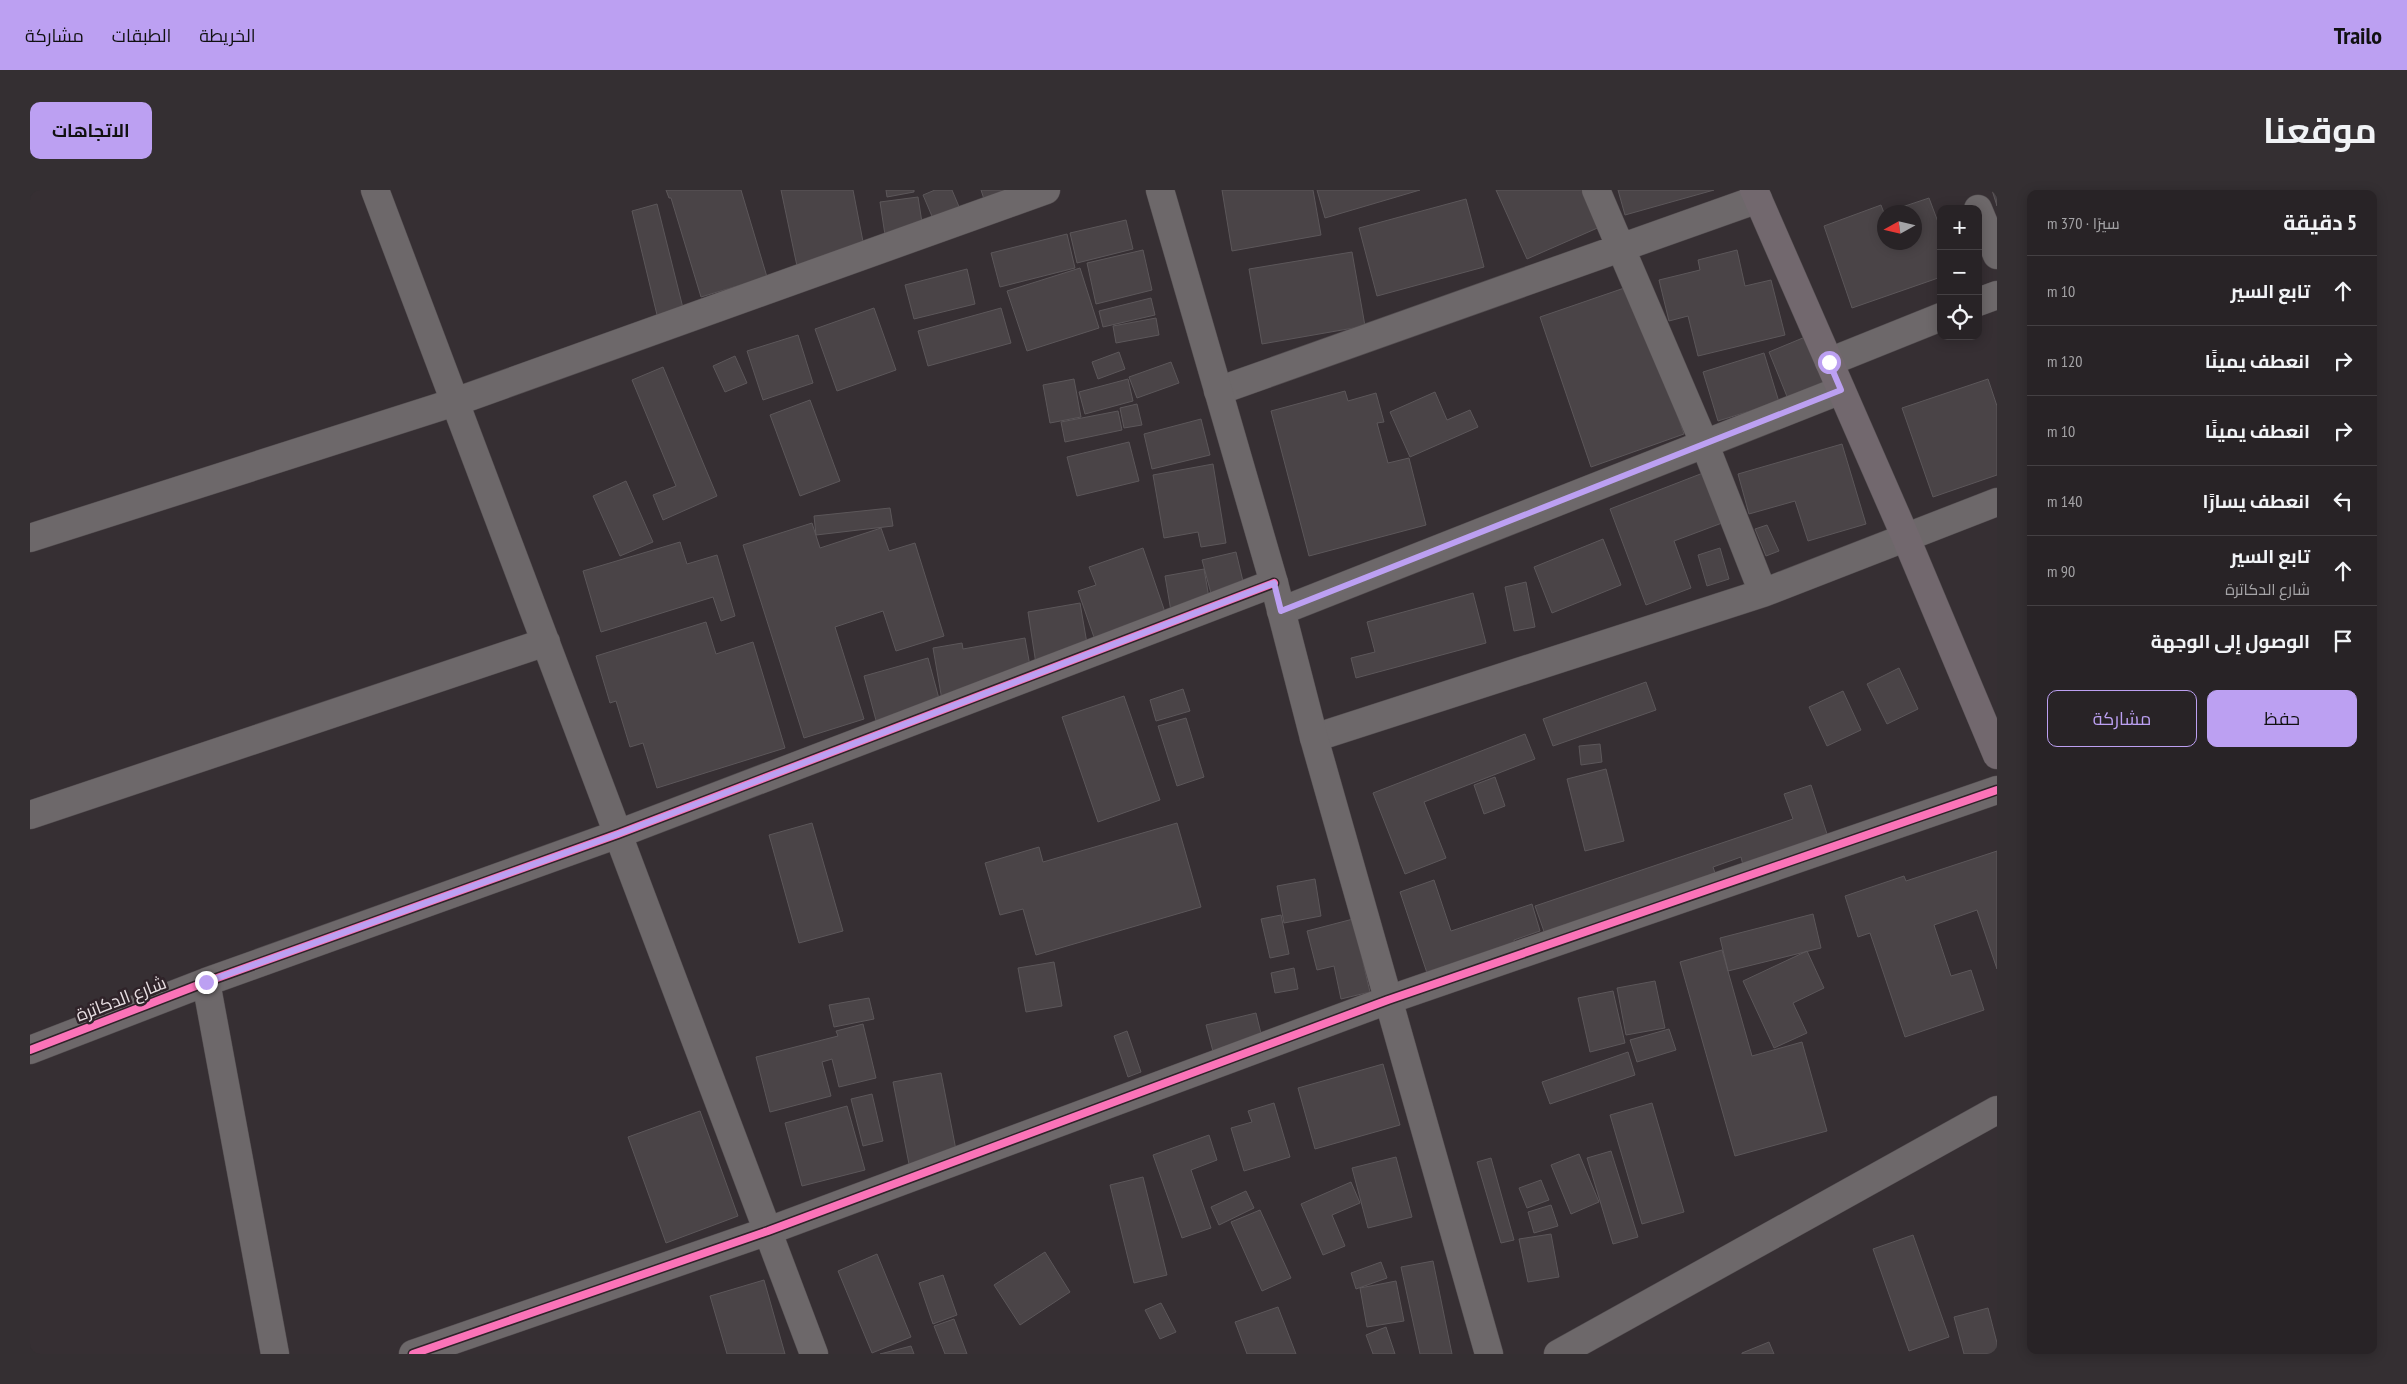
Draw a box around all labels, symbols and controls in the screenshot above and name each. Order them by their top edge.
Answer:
text: Trailo [2334,20,2382,51]
text: مشاركة [25,24,84,47]
text: الطبقات [112,24,171,47]
text: الخريطة [199,24,256,47]
button: الاتجاهات [30,102,152,159]
text: موقعنا [2263,107,2377,153]
north arrow [1877,205,1922,250]
map controls [1937,205,1982,340]
button: + [1937,205,1982,250]
text: 5 دقيقة [2283,209,2357,236]
text: سيرًا · 370 m [2047,213,2120,233]
button: − [1937,250,1982,295]
icon: ahead [2329,277,2357,305]
text: تابع السير [2231,279,2310,303]
text: 10 m [2047,281,2075,301]
button: locate [1937,295,1982,340]
icon: right [2329,347,2357,375]
text: انعطف يمينًا [2205,349,2310,373]
route start [1818,351,1841,374]
text: 120 m [2047,351,2082,371]
icon: right [2329,417,2357,445]
text: انعطف يمينًا [2205,419,2310,443]
text: 10 m [2047,421,2075,441]
icon: left [2329,487,2357,515]
text: انعطف يسارًا [2202,489,2310,513]
text: 140 m [2047,491,2082,511]
text: تابع السير [2231,544,2310,568]
icon: ahead [2329,557,2357,585]
text: 90 m [2047,561,2075,581]
text: شارع الدكاترة [2225,579,2310,599]
icon: arrive [2329,627,2357,655]
text: الوصول إلى الوجهة [2151,629,2310,653]
button: مشاركة [2047,690,2197,747]
button: حفظ [2207,690,2357,747]
street label: شارع الدكاترة [72,971,170,1027]
route end [195,971,218,994]

